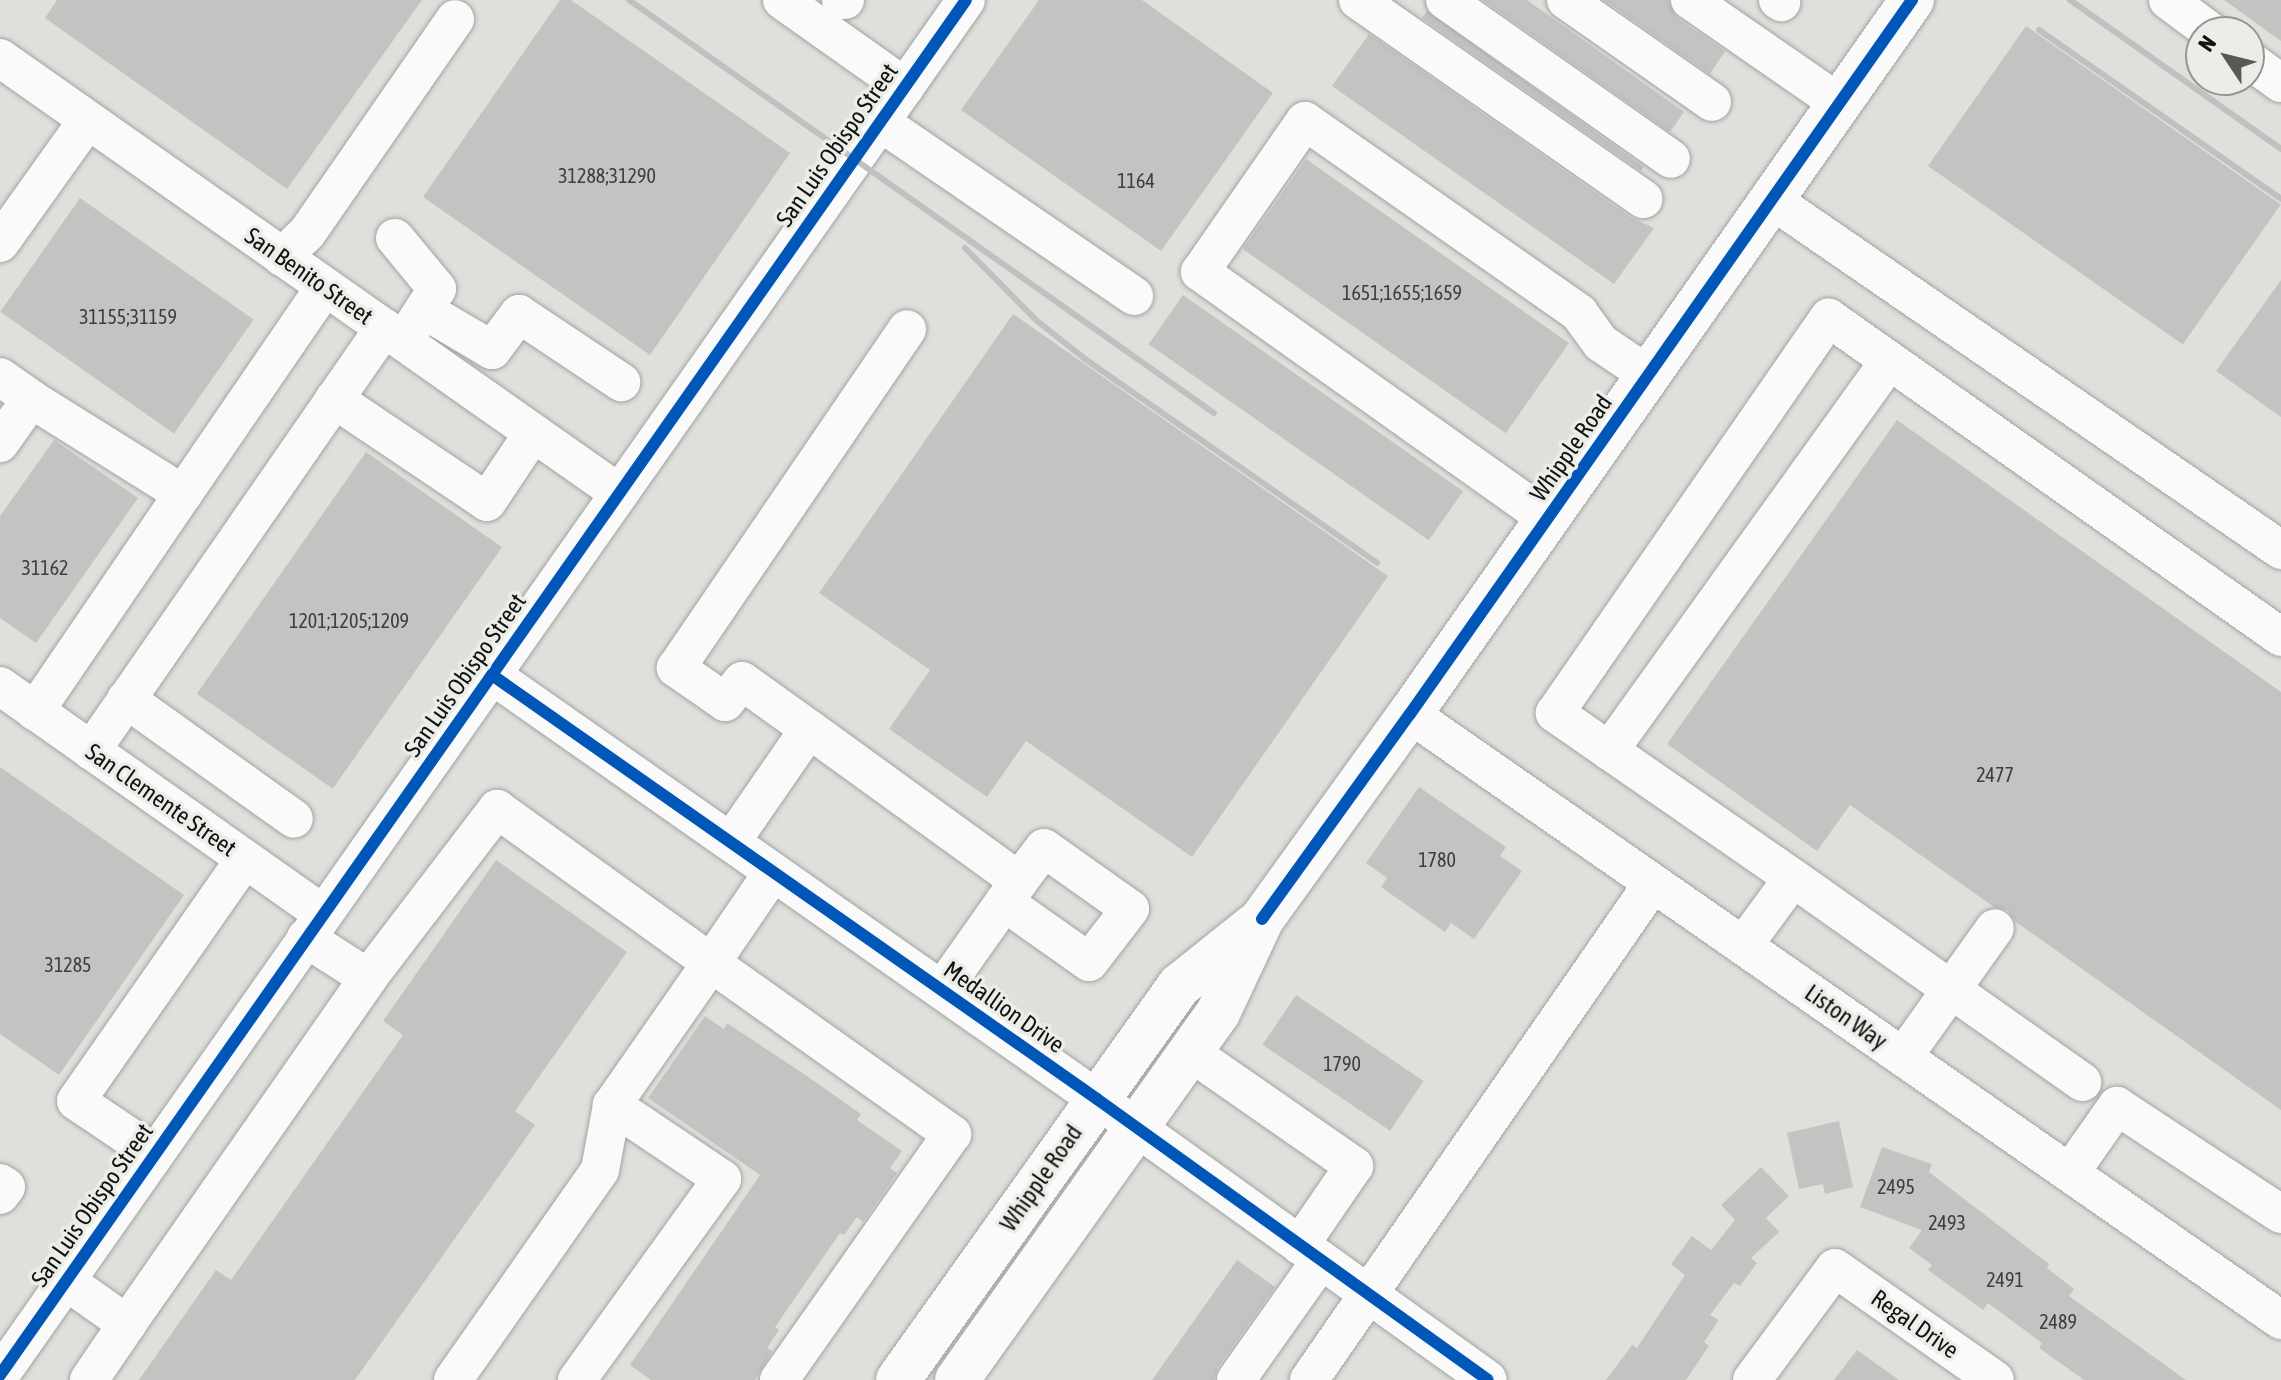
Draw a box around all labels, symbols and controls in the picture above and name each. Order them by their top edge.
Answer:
north arrow [2185,16,2265,96]
text: N [2193,31,2221,56]
street label: San Luis Obispo Street [770,58,904,232]
house number: 31288;31290 [558,163,656,187]
house number: 1164 [1117,168,1155,192]
street label: San Benito Street [240,221,378,331]
house number: 1651;1655;1659 [1342,280,1462,304]
house number: 31155;31159 [79,304,177,328]
street label: Whipple Road [1524,389,1618,507]
house number: 31162 [22,555,68,579]
street label: San Luis Obispo Street [398,588,532,762]
house number: 1201;1205;1209 [289,608,409,632]
street label: San Clemente Street [80,737,242,863]
house number: 2477 [1976,762,2014,786]
house number: 1780 [1418,847,1456,871]
house number: 31285 [45,952,91,976]
street label: Medallion Drive [938,955,1070,1059]
street label: Liston Way [1799,978,1893,1056]
house number: 1790 [1323,1051,1361,1075]
street label: San Luis Obispo Street [25,1118,159,1292]
street label: Whipple Road [994,1119,1088,1237]
house number: 2495 [1877,1174,1915,1198]
house number: 2493 [1928,1210,1966,1234]
house number: 2491 [1986,1267,2024,1291]
street label: Regal Drive [1866,1283,1964,1365]
house number: 2489 [2039,1309,2077,1333]

